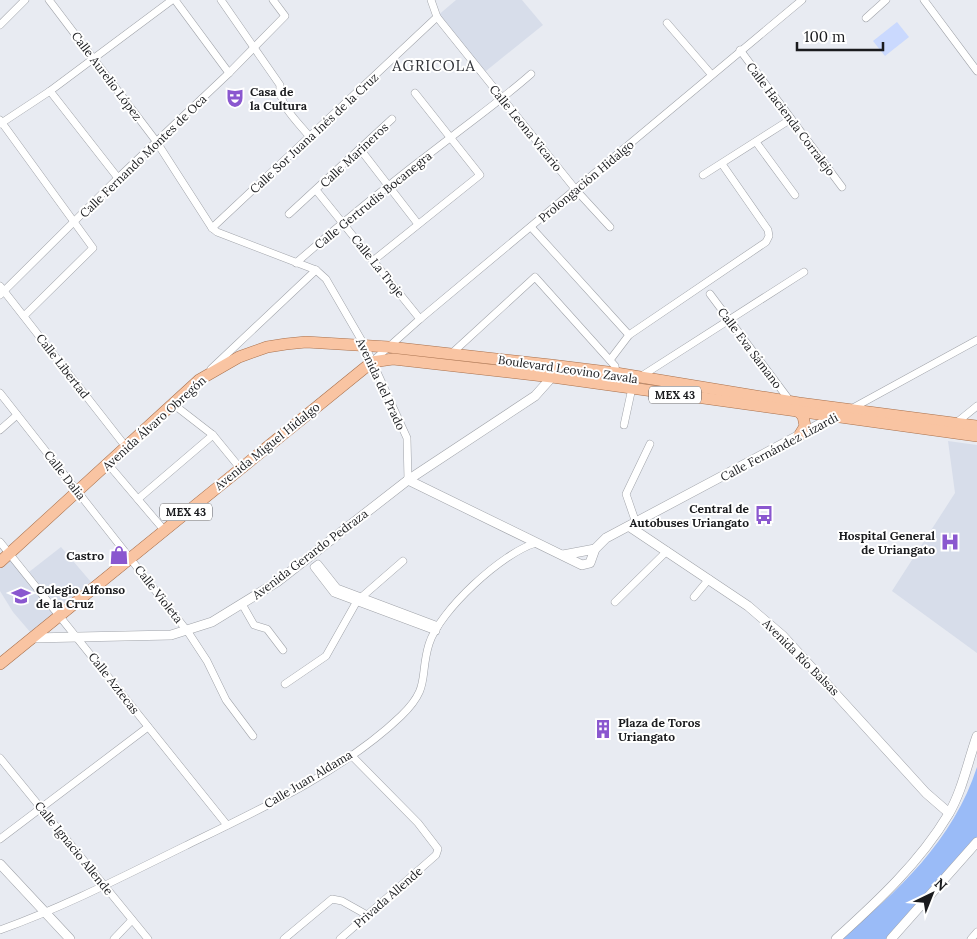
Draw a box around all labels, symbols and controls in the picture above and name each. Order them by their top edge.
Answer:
scale bar [797,20,883,52]
text: 100 m [804,27,845,46]
street label: Calle Aurelio López [69,29,145,123]
district label: AGRICOLA [391,56,476,75]
street label: Calle Hacienda Corralejo [743,59,839,179]
street label: Calle Sor Juana Inés de la Cruz [247,69,381,197]
street label: Calle Leona Vicario [487,82,565,174]
place label: Casa de la Cultura [250,84,308,113]
theatre icon: Casa de la Cultura [224,87,246,109]
street label: Calle Fernando Montes de Oca [76,91,210,221]
street label: Calle Marineros [317,119,392,191]
street label: Prolongación Hidalgo [535,137,637,225]
street label: Calle Gertrudis Bocanegra [311,148,435,252]
street label: Calle La Troje [348,232,408,301]
street label: Calle Eva Sámano [715,304,785,392]
street label: Calle Libertad [33,331,93,401]
street label: Avenida del Prado [353,335,409,432]
street label: Boulevard Leovino Zavala [497,352,639,386]
street label: Avenida Álvaro Obregón [98,373,209,474]
road number: MEX 43 [649,386,701,404]
street label: Avenida Miguel Hidalgo [211,399,323,494]
street label: Calle Fernández Lizardi [718,410,840,484]
street label: Calle Dalia [41,447,89,503]
place label: Central de Autobuses Uriangato [630,501,750,530]
road number: MEX 43 [160,504,212,520]
bus stop icon: Central de Autobuses Uriangato [753,504,775,526]
street label: Avenida Gerardo Pedraza [248,506,371,603]
place label: Hospital General de Uriangato [838,528,935,557]
hospital icon: Hospital General de Uriangato [939,531,961,553]
shop icon: Castro [108,544,130,566]
place label: Castro [66,548,104,563]
street label: Calle Violeta [132,562,186,626]
place label: Colegio Alfonso de la Cruz [36,582,125,611]
school or university icon: Colegio Alfonso de la Cruz [10,585,32,607]
street label: Avenida Río Balsas [759,615,843,699]
street label: Calle Aztecas [85,649,143,717]
place label: Plaza de Toros Uriangato [618,715,700,744]
building icon: Plaza de Toros Uriangato [592,718,614,740]
street label: Calle Juan Aldama [261,747,355,811]
street label: Calle Ignacio Allende [32,798,117,898]
street label: Privada Allende [351,863,426,931]
north arrow [907,869,957,919]
text: N [931,874,951,895]

